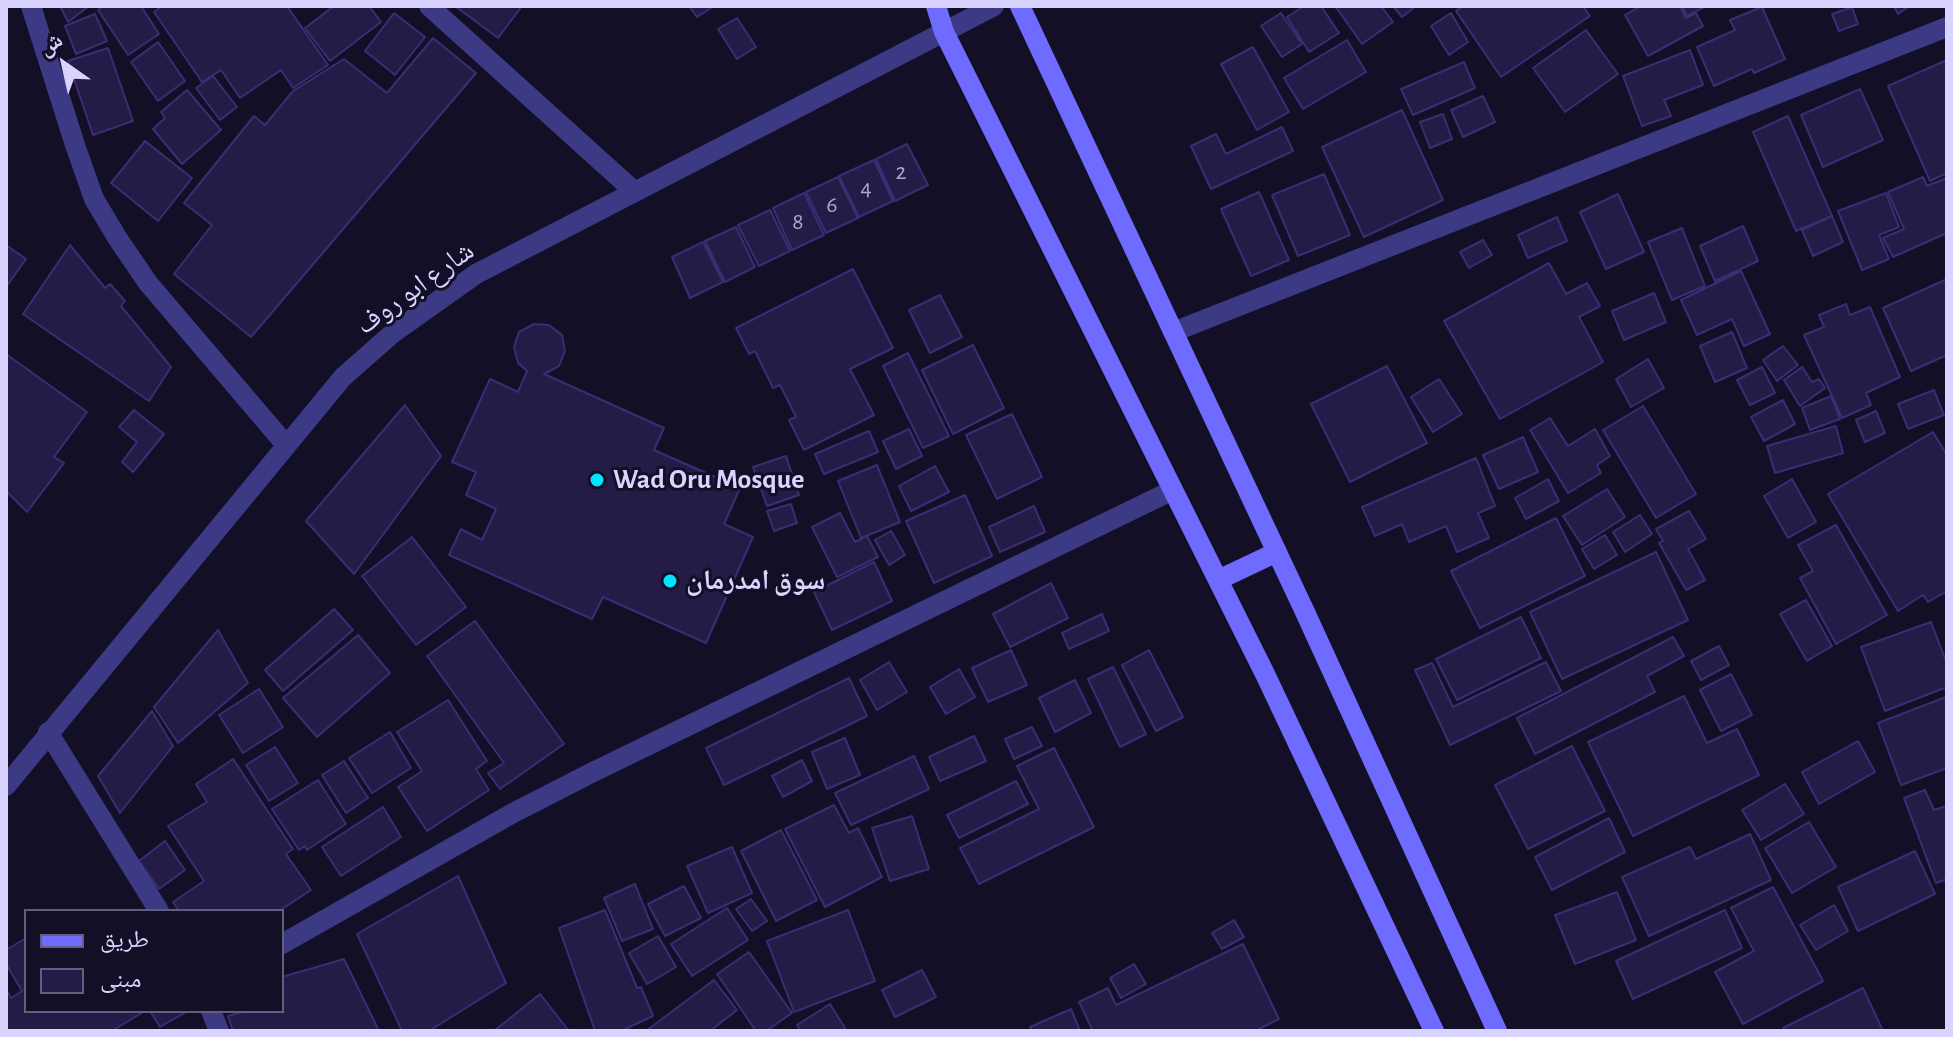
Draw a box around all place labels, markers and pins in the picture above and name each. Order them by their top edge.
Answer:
place label: Wad Oru Mosque [613,463,805,497]
marker: Wad Oru Mosque [588,471,606,489]
place label: سوق امدرمان [686,564,825,598]
marker: سوق امدرمان [661,572,679,590]

